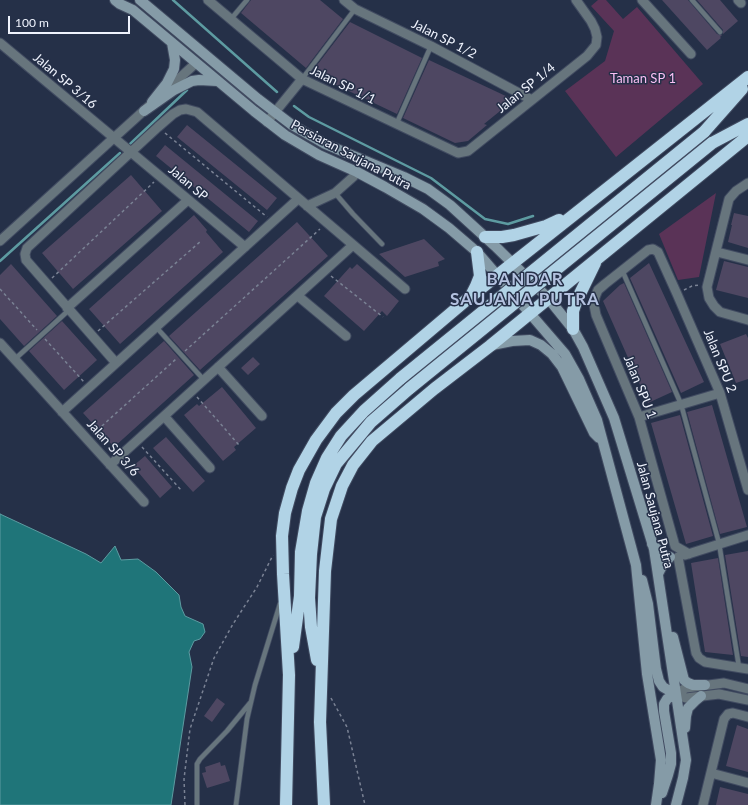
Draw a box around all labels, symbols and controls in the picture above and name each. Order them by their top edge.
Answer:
scale bar [10,8,132,34]
text: 100 m [15,15,49,30]
street label: Jalan SP 1/2 [409,16,479,62]
street label: Jalan SP 3/16 [30,50,100,112]
street label: Jalan SP 1/4 [494,60,558,116]
street label: Jalan SP 1/1 [308,62,378,108]
park label: Taman SP 1 [610,71,676,87]
street label: Persiaran Saujana Putra [288,117,414,193]
street label: Jalan SP [165,162,211,204]
district label: BANDAR SAUJANA PUTRA [450,270,600,310]
street label: Jalan SPU 2 [700,327,740,395]
street label: Jalan SPU 1 [620,353,660,421]
street label: Jalan SP 3/6 [83,416,143,480]
street label: Jalan Saujana Putra [633,460,677,570]

